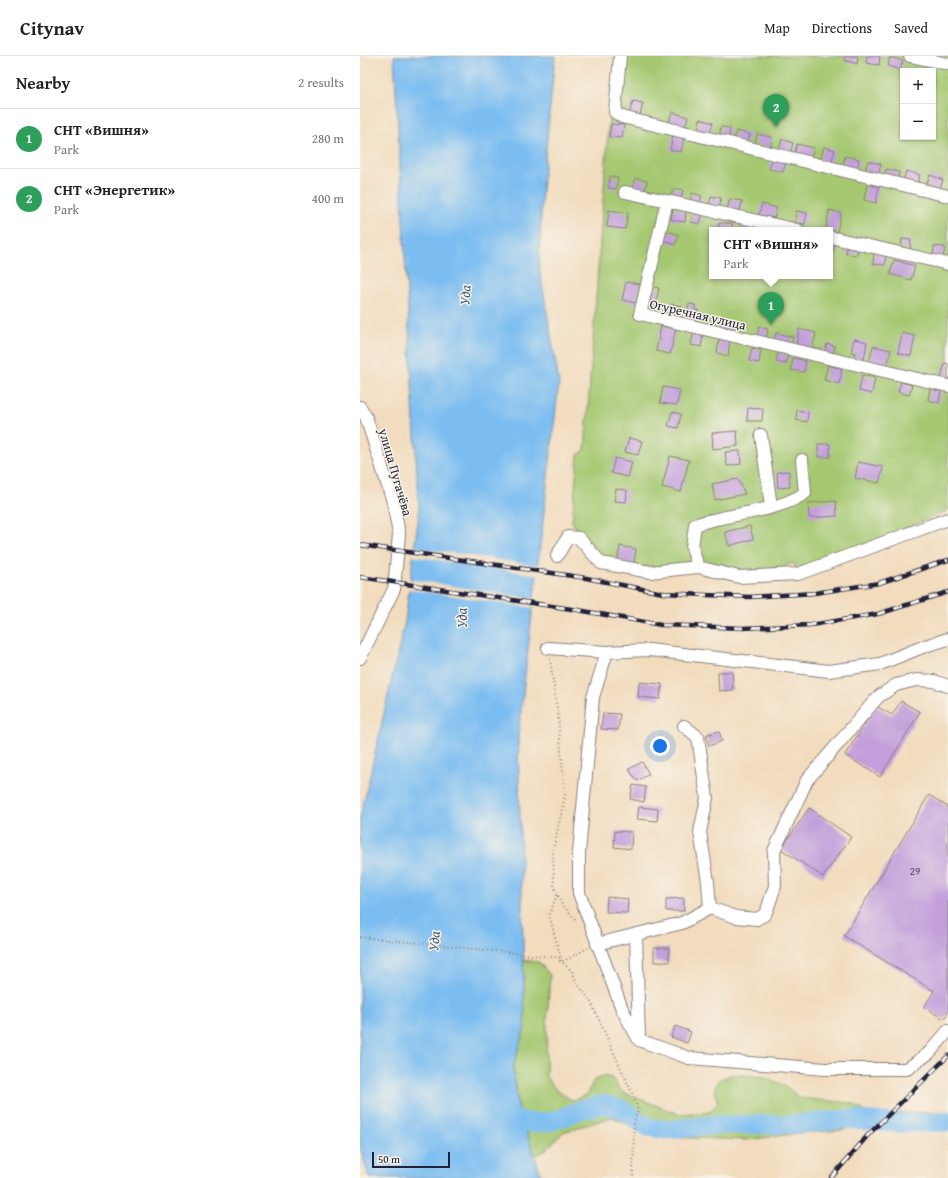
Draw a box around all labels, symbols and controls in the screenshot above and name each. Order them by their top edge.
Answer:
text: Citynav [20,14,84,42]
text: Map [764,18,790,38]
text: Directions [812,18,872,38]
text: Saved [894,18,928,38]
map controls [900,68,936,140]
button: + [900,68,936,104]
text: Nearby [16,70,70,95]
text: 2 results [298,73,344,92]
pin: 2 [763,94,789,127]
button: − [900,104,936,140]
text: СНТ «Вишня» [54,119,149,140]
text: 1 [26,129,32,148]
text: 280 m [312,129,344,148]
text: Park [54,140,79,159]
text: СНТ «Энергетик» [54,179,175,200]
text: 2 [26,189,32,208]
text: 400 m [312,189,344,208]
text: Park [54,200,79,219]
popup [709,227,833,279]
text: СНТ «Вишня» [724,233,818,254]
text: Park [724,254,749,273]
water label: Уда [454,284,476,306]
pin: 1 [758,292,784,325]
street label: Огуречная улица [648,294,749,335]
street label: улица Пугачёва [374,425,417,519]
water label: Уда [452,607,472,628]
your location [650,736,670,756]
house number: 29 [910,863,920,879]
water label: Уда [423,929,445,952]
scale bar [372,1150,450,1169]
text: 50 m [378,1151,400,1167]

